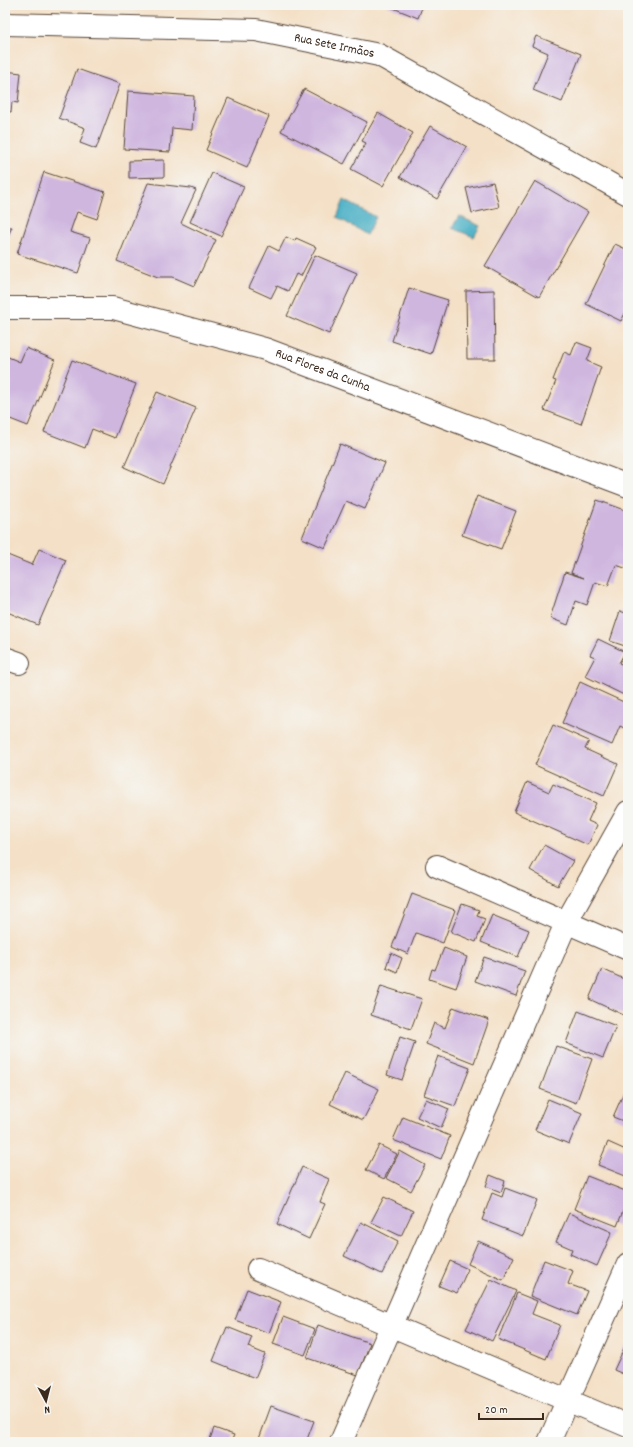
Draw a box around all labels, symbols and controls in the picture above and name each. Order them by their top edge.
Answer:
street label: Rua Sete Irmãos [292,28,376,63]
street label: Rua Flores da Cunha [272,344,374,398]
north arrow [26,1381,66,1421]
scale bar [479,1395,543,1421]
text: N [43,1401,51,1417]
text: 20 m [485,1402,508,1419]

